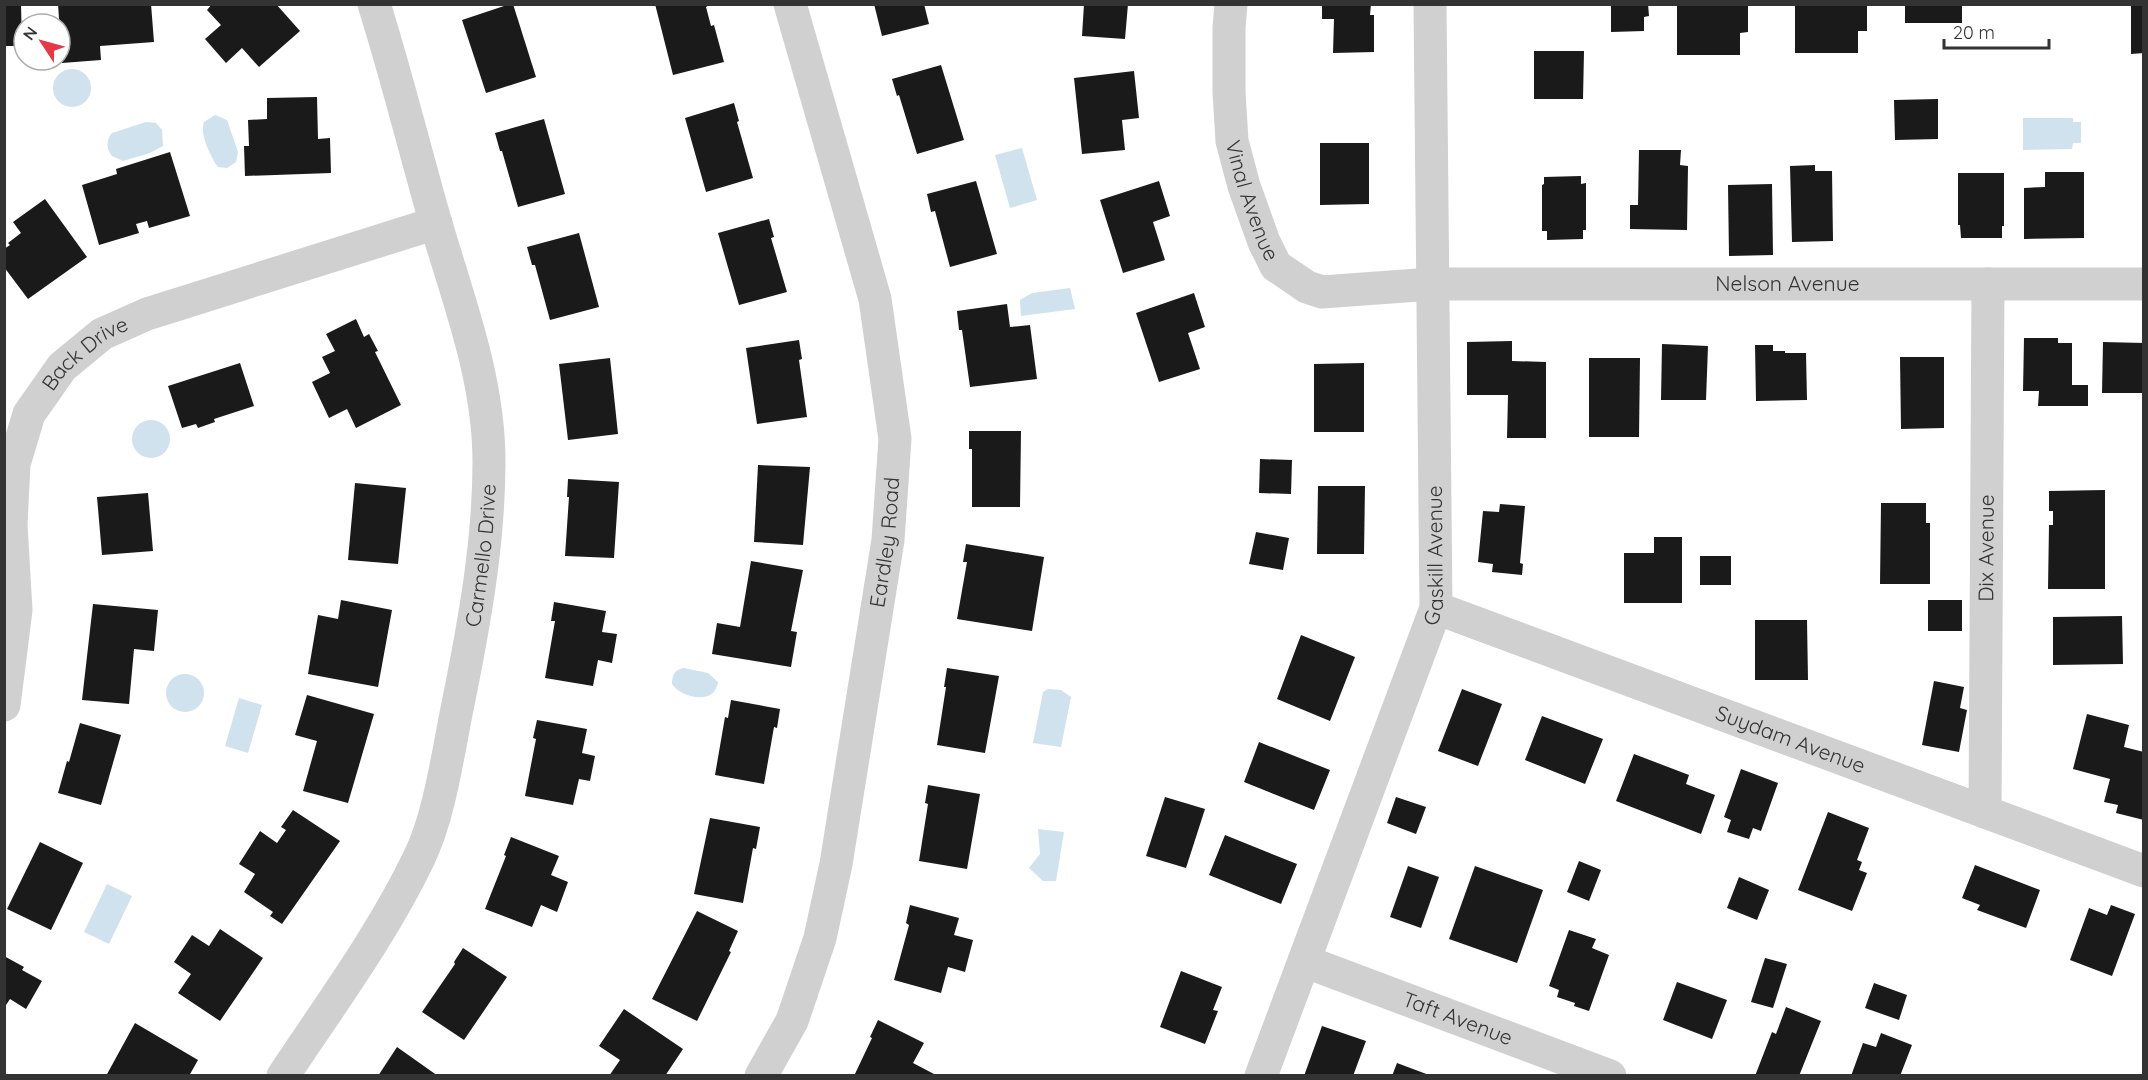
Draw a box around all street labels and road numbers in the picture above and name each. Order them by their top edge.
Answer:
street label: Vinal Avenue [1220,137,1285,265]
street label: Nelson Avenue [1715,270,1860,296]
street label: Back Drive [36,310,132,395]
street label: Eardley Road [863,476,904,609]
street label: Carmello Drive [459,483,501,629]
street label: Gaskill Avenue [1417,485,1448,629]
street label: Dix Avenue [1972,494,1999,602]
street label: Suydam Avenue [1712,699,1869,778]
street label: Taft Avenue [1399,985,1517,1050]

